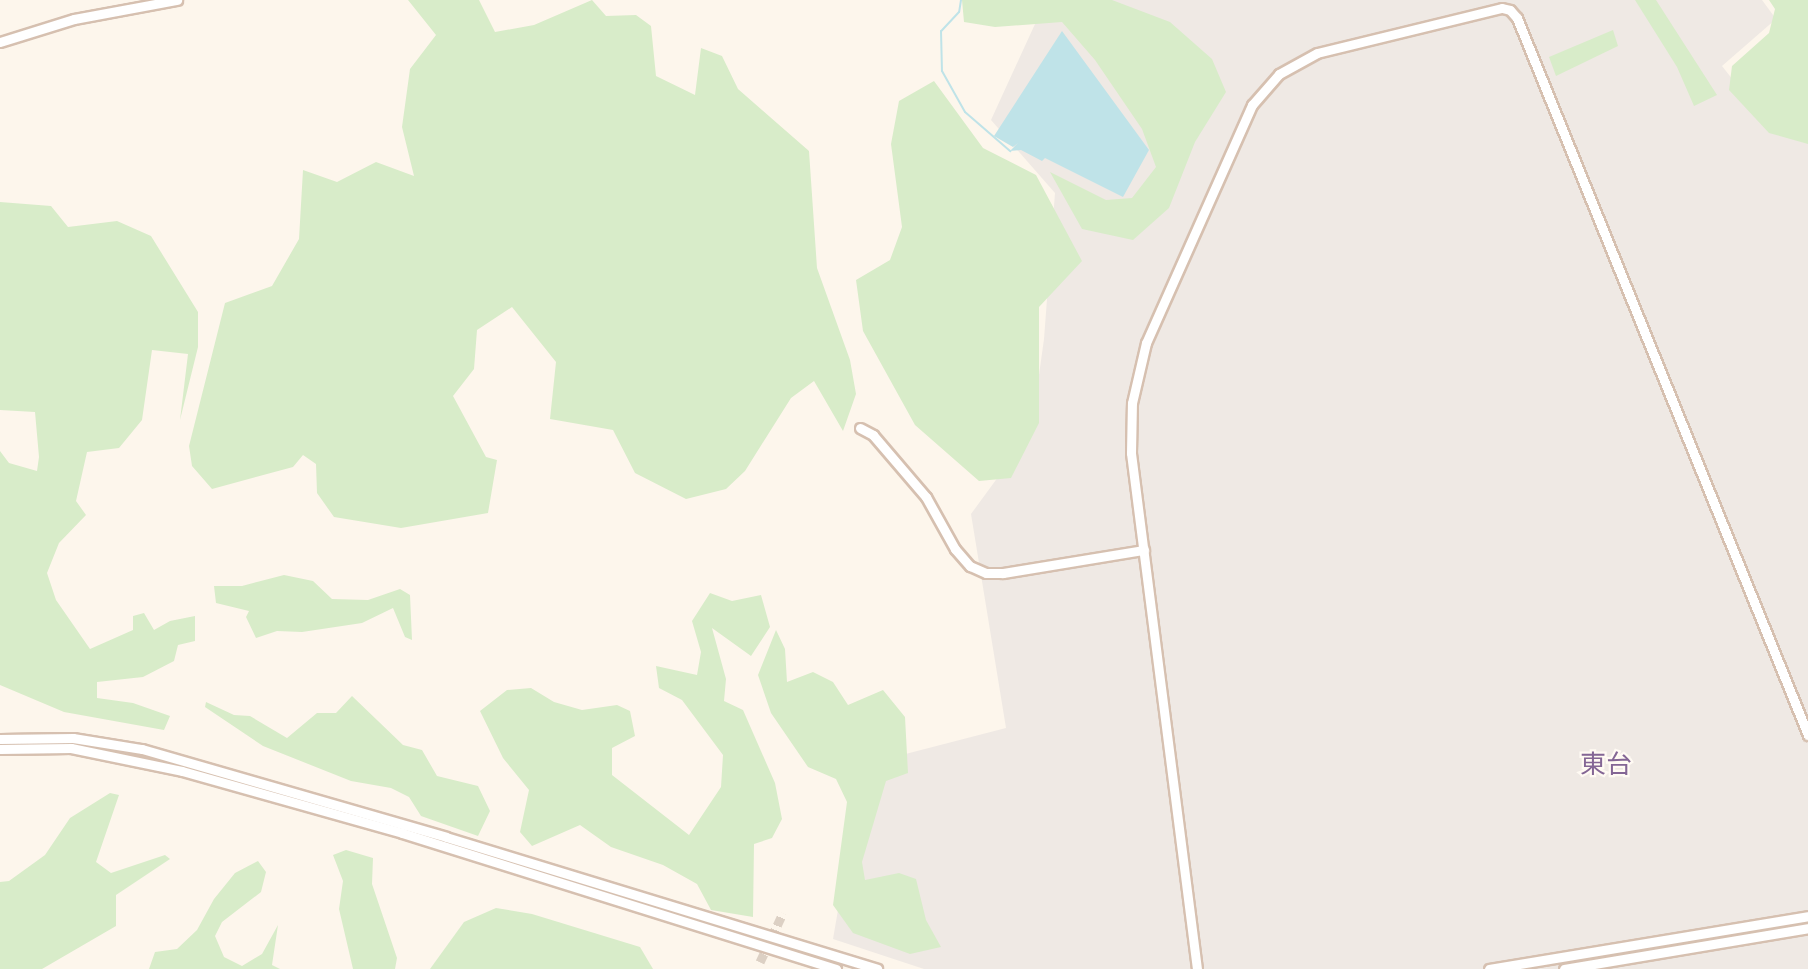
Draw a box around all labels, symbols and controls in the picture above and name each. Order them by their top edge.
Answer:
district label: 東台 [1580,749,1632,781]

